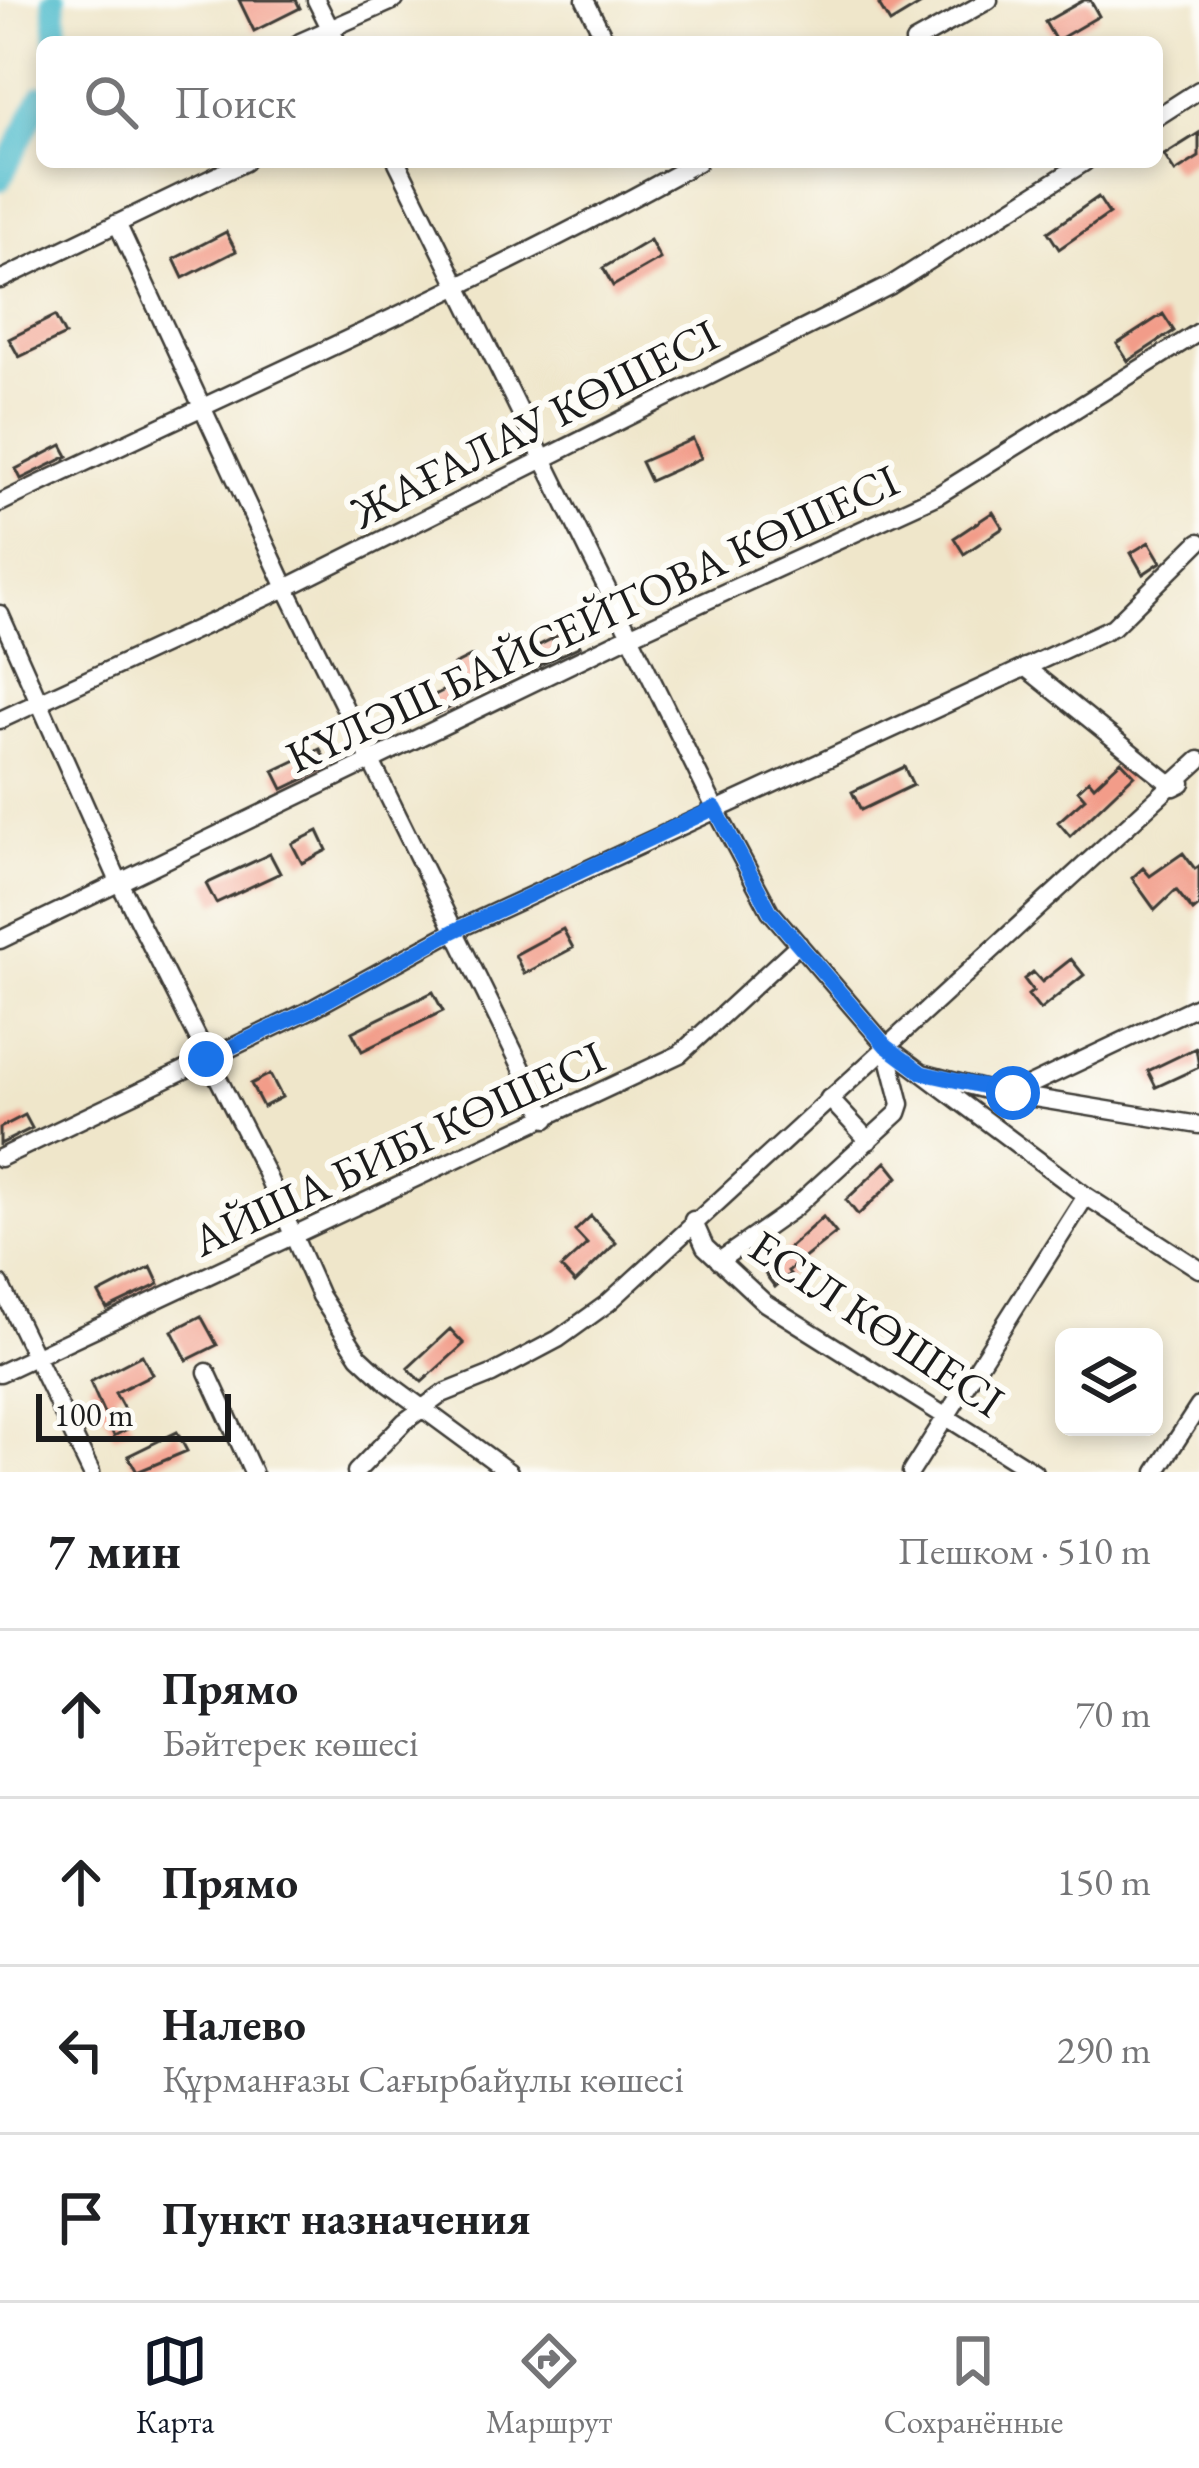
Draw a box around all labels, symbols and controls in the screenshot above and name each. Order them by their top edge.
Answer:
search box [36,36,1163,168]
icon: search [78,69,144,135]
text: Поиск [174,73,296,131]
street label: ЖАҒАЛАУ КӨШЕСІ [340,305,727,541]
street label: КҮЛӘШ БАЙСЕЙТОВА КӨШЕСІ [277,450,907,786]
street label: АЙША БИБІ КӨШЕСІ [182,1027,613,1269]
route end [179,1032,233,1086]
route start [986,1066,1040,1120]
street label: ЕСІЛ КӨШЕСІ [739,1217,1015,1429]
map controls [1055,1328,1163,1436]
button: layers [1055,1328,1163,1436]
scale bar [36,1388,231,1441]
text: 100 m [54,1393,134,1436]
text: 7 мин [48,1517,181,1583]
text: Пешком · 510 m [898,1525,1151,1576]
text: Прямо [162,1659,298,1717]
icon: ahead [48,1681,114,1747]
text: 70 m [1075,1688,1151,1739]
text: Бәйтерек көшесі [162,1717,419,1768]
icon: ahead [48,1849,114,1915]
text: Прямо [162,1853,298,1911]
text: 150 m [1057,1856,1151,1907]
text: Налево [162,1995,306,2053]
icon: left [48,2017,114,2083]
text: 290 m [1057,2024,1151,2075]
text: Құрманғазы Сағырбайұлы көшесі [162,2053,684,2104]
icon: arrive [48,2185,114,2251]
text: Пункт назначения [162,2189,531,2247]
tab: Карта [136,2328,214,2443]
tab: Маршрут [486,2328,612,2443]
tab: Сохранённые [883,2328,1063,2443]

